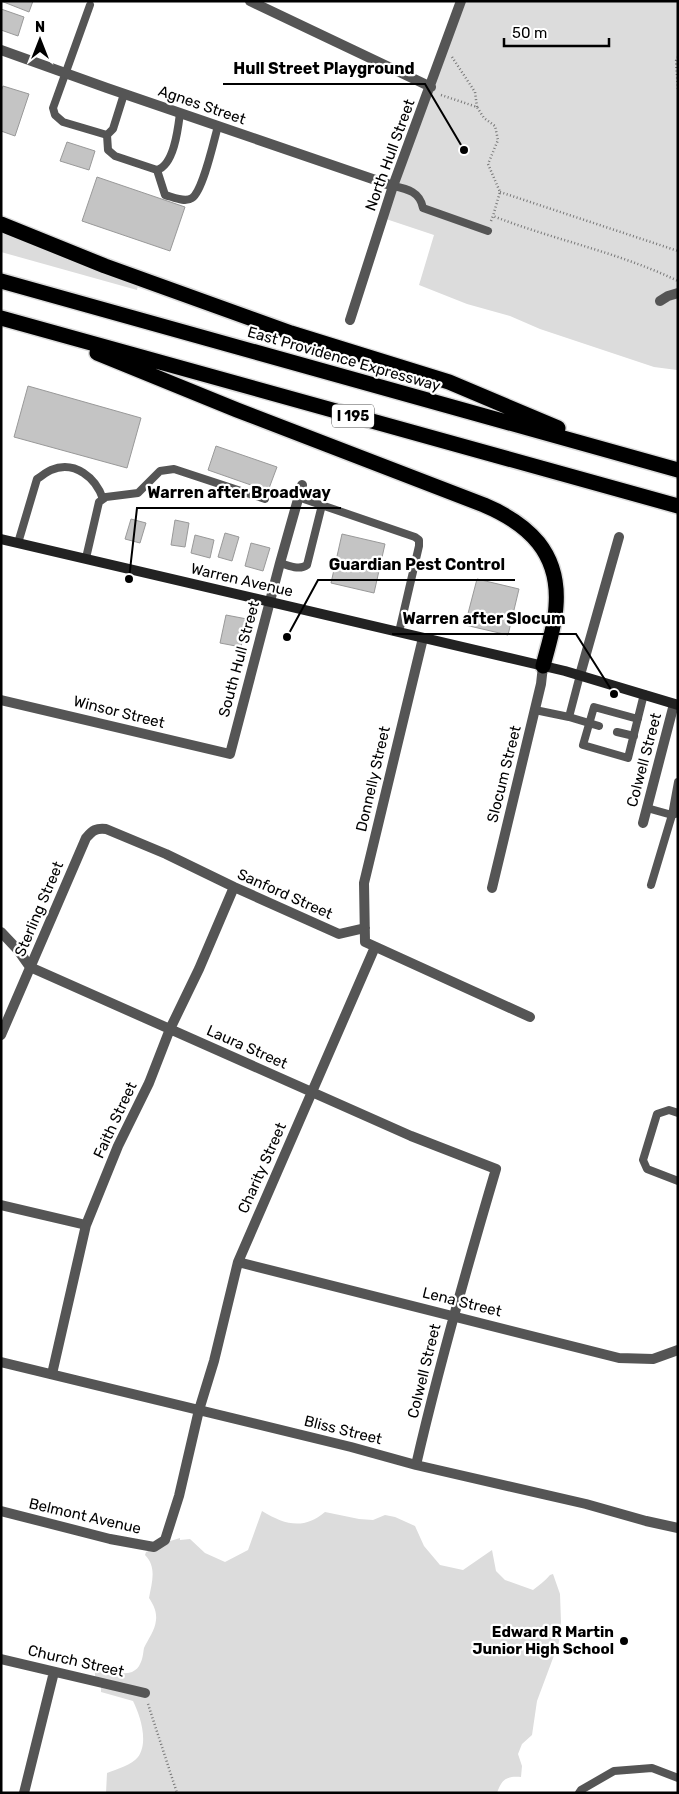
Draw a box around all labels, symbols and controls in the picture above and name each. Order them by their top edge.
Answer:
north arrow [15,15,65,65]
scale bar [504,15,609,47]
text: N [35,19,45,36]
text: 50 m [512,24,547,42]
callout: Hull Street Playground [223,53,425,84]
text: Hull Street Playground [233,59,415,78]
street label: Agnes Street [156,82,248,128]
street label: North Hull Street [361,97,419,213]
street label: East Providence Expressway [245,323,443,395]
road number: I 195 [332,404,374,428]
callout: Warren after Broadway [137,477,341,508]
text: Warren after Broadway [147,483,331,502]
callout: Guardian Pest Control [318,549,515,580]
text: Guardian Pest Control [329,555,505,574]
street label: Warren Avenue [189,559,295,601]
street label: South Hull Street [215,599,263,719]
callout: Warren after Slocum [392,603,576,634]
text: Warren after Slocum [402,609,566,628]
street label: Winsor Street [72,692,167,732]
street label: Colwell Street [623,711,665,809]
street label: Donnelly Street [352,724,394,834]
street label: Slocum Street [483,724,525,824]
street label: Sterling Street [11,859,67,959]
street label: Sanford Street [235,865,336,923]
street label: Laura Street [204,1021,290,1073]
street label: Faith Street [89,1079,141,1161]
street label: Charity Street [234,1120,290,1216]
street label: Lena Street [420,1283,504,1321]
street label: Colwell Street [404,1322,444,1420]
street label: Bliss Street [302,1412,384,1448]
street label: Belmont Avenue [27,1494,143,1538]
place label: Edward R Martin Junior High School [472,1623,614,1658]
marker: Edward R Martin Junior High School [618,1635,630,1647]
street label: Church Street [26,1641,126,1681]

